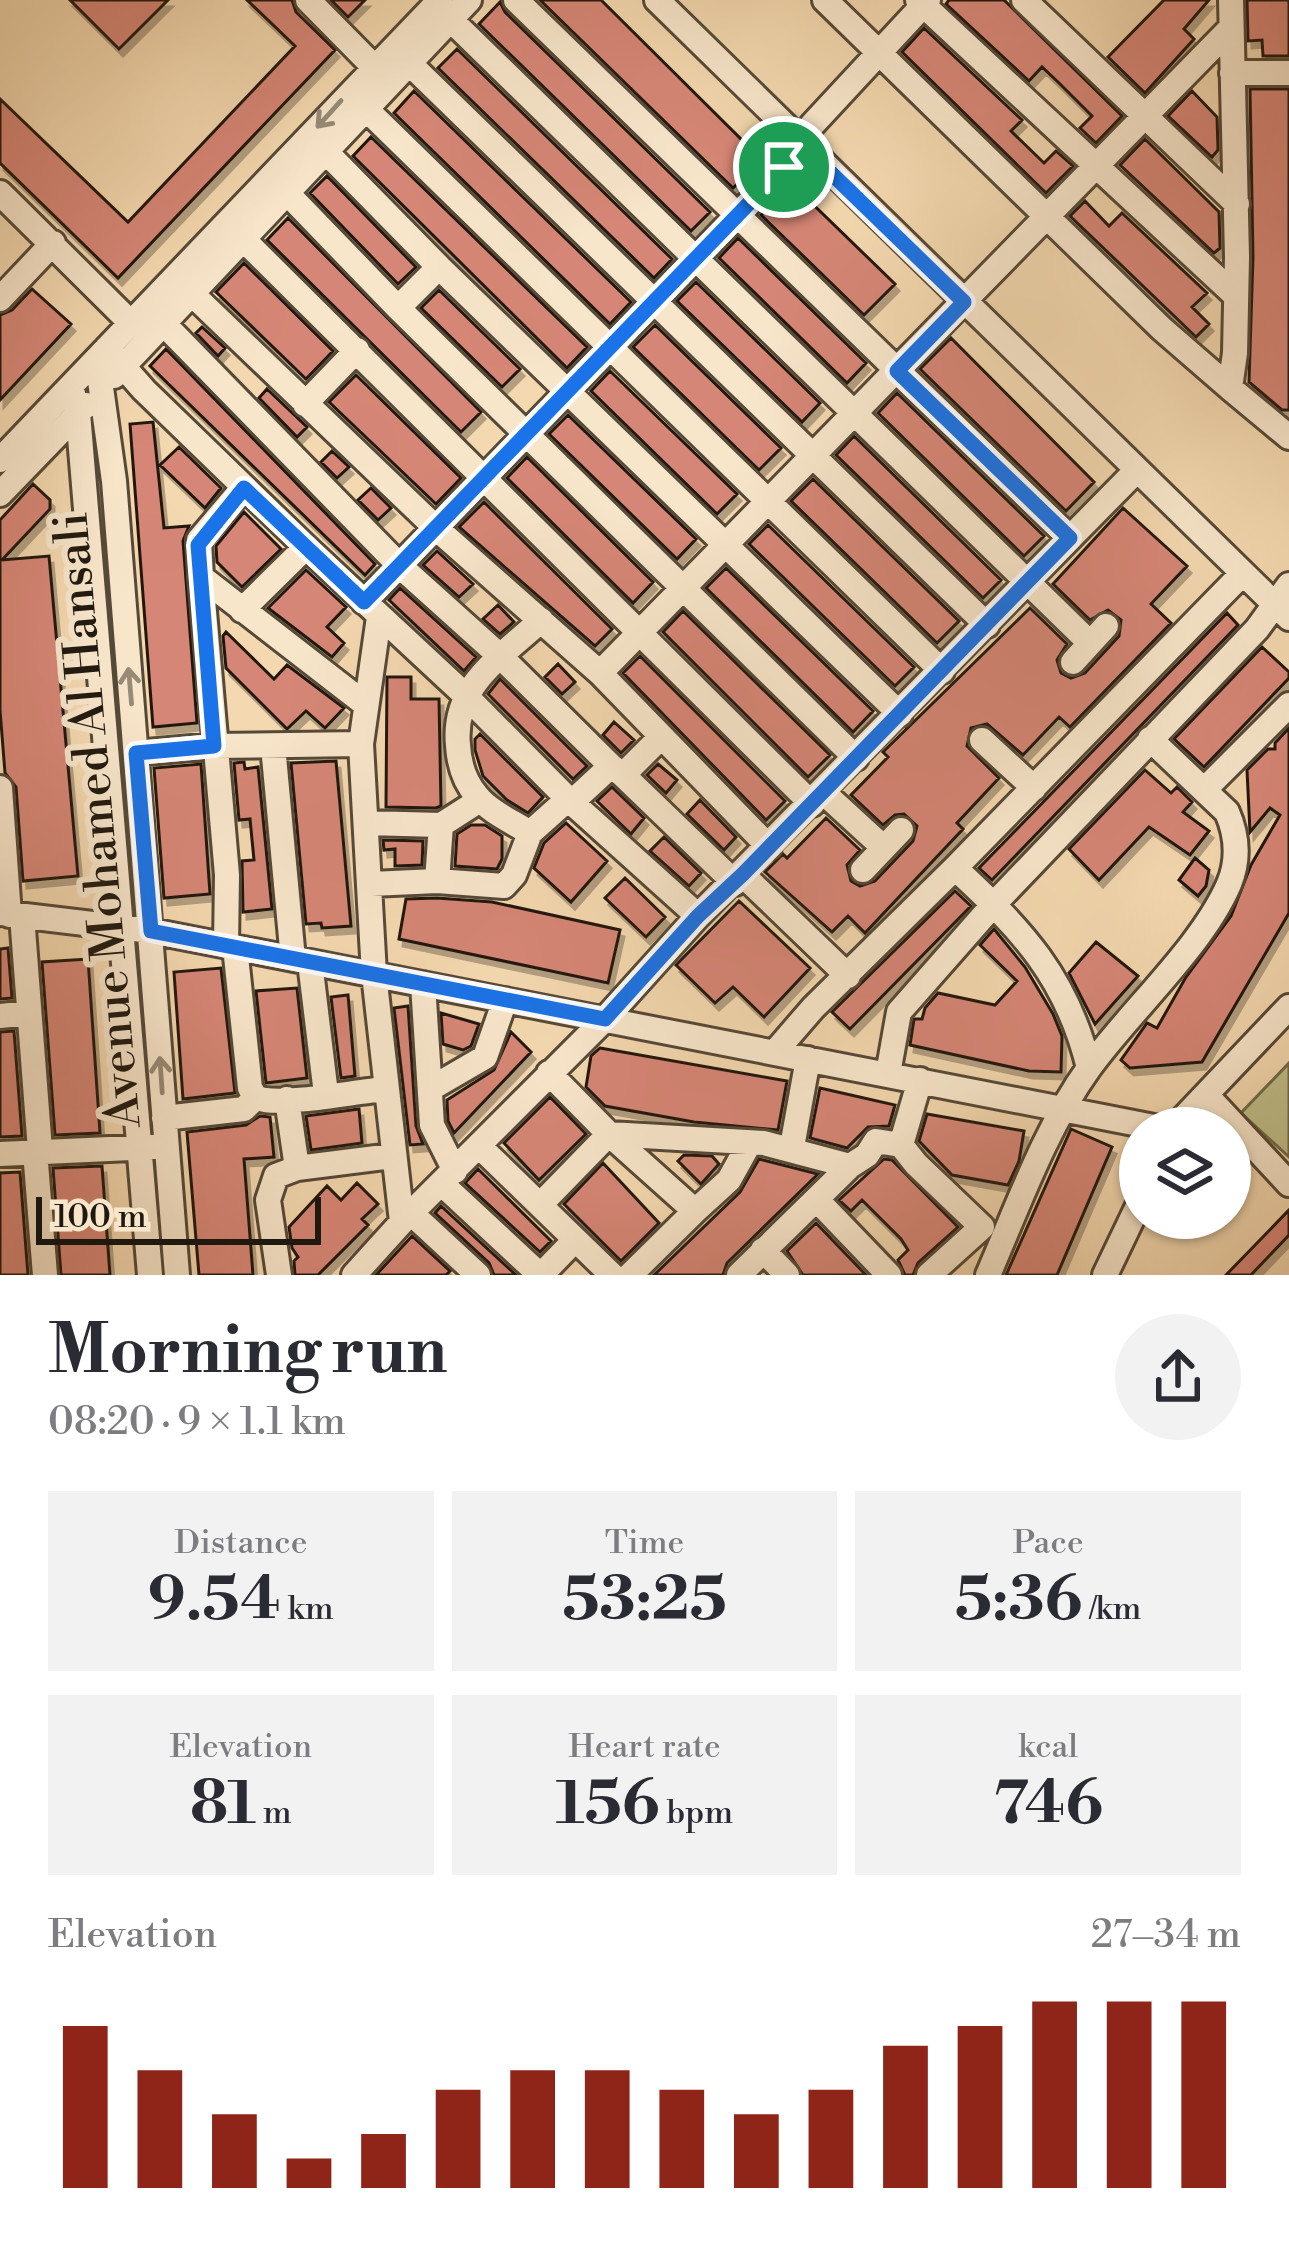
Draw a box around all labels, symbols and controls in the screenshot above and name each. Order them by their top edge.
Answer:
one-way arrow [316,99,343,129]
pin [733,116,835,218]
icon: arrive [751,134,817,200]
street label: Avenue Mohamed Al Hansali [42,510,156,1131]
one-way arrow [119,667,142,706]
one-way arrow [150,1056,173,1095]
map controls [1119,1107,1251,1239]
button: layers [1119,1107,1251,1239]
scale bar [36,1191,321,1244]
text: 100 m [54,1197,147,1238]
text: Morning run [48,1311,447,1394]
button: share [1115,1314,1241,1440]
text: 08:20 · 9 × 1.1 km [48,1398,346,1447]
text: Distance [174,1523,307,1564]
text: Time [605,1523,684,1564]
text: Pace [1013,1523,1084,1564]
text: 9.54 [148,1564,281,1639]
text: 53:25 [562,1564,727,1639]
text: 5:36 [955,1564,1082,1639]
text: km [281,1589,334,1630]
text: /km [1082,1589,1142,1630]
text: Elevation [169,1727,312,1768]
text: Heart rate [568,1727,721,1768]
text: kcal [1018,1727,1078,1768]
text: 81 [190,1768,256,1843]
text: 156 [556,1768,660,1843]
text: 746 [993,1768,1103,1843]
text: m [256,1793,292,1834]
text: bpm [660,1793,733,1834]
text: Elevation [48,1911,217,1960]
text: 27–34 m [1091,1911,1241,1960]

